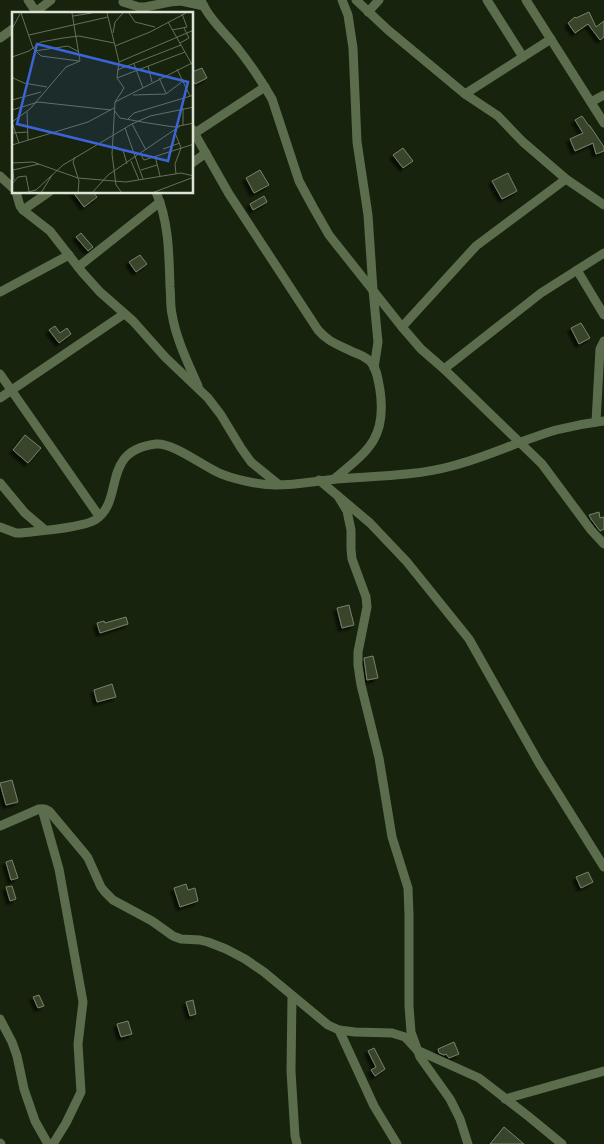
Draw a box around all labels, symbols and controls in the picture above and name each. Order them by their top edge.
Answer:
inset map [12,12,194,194]

